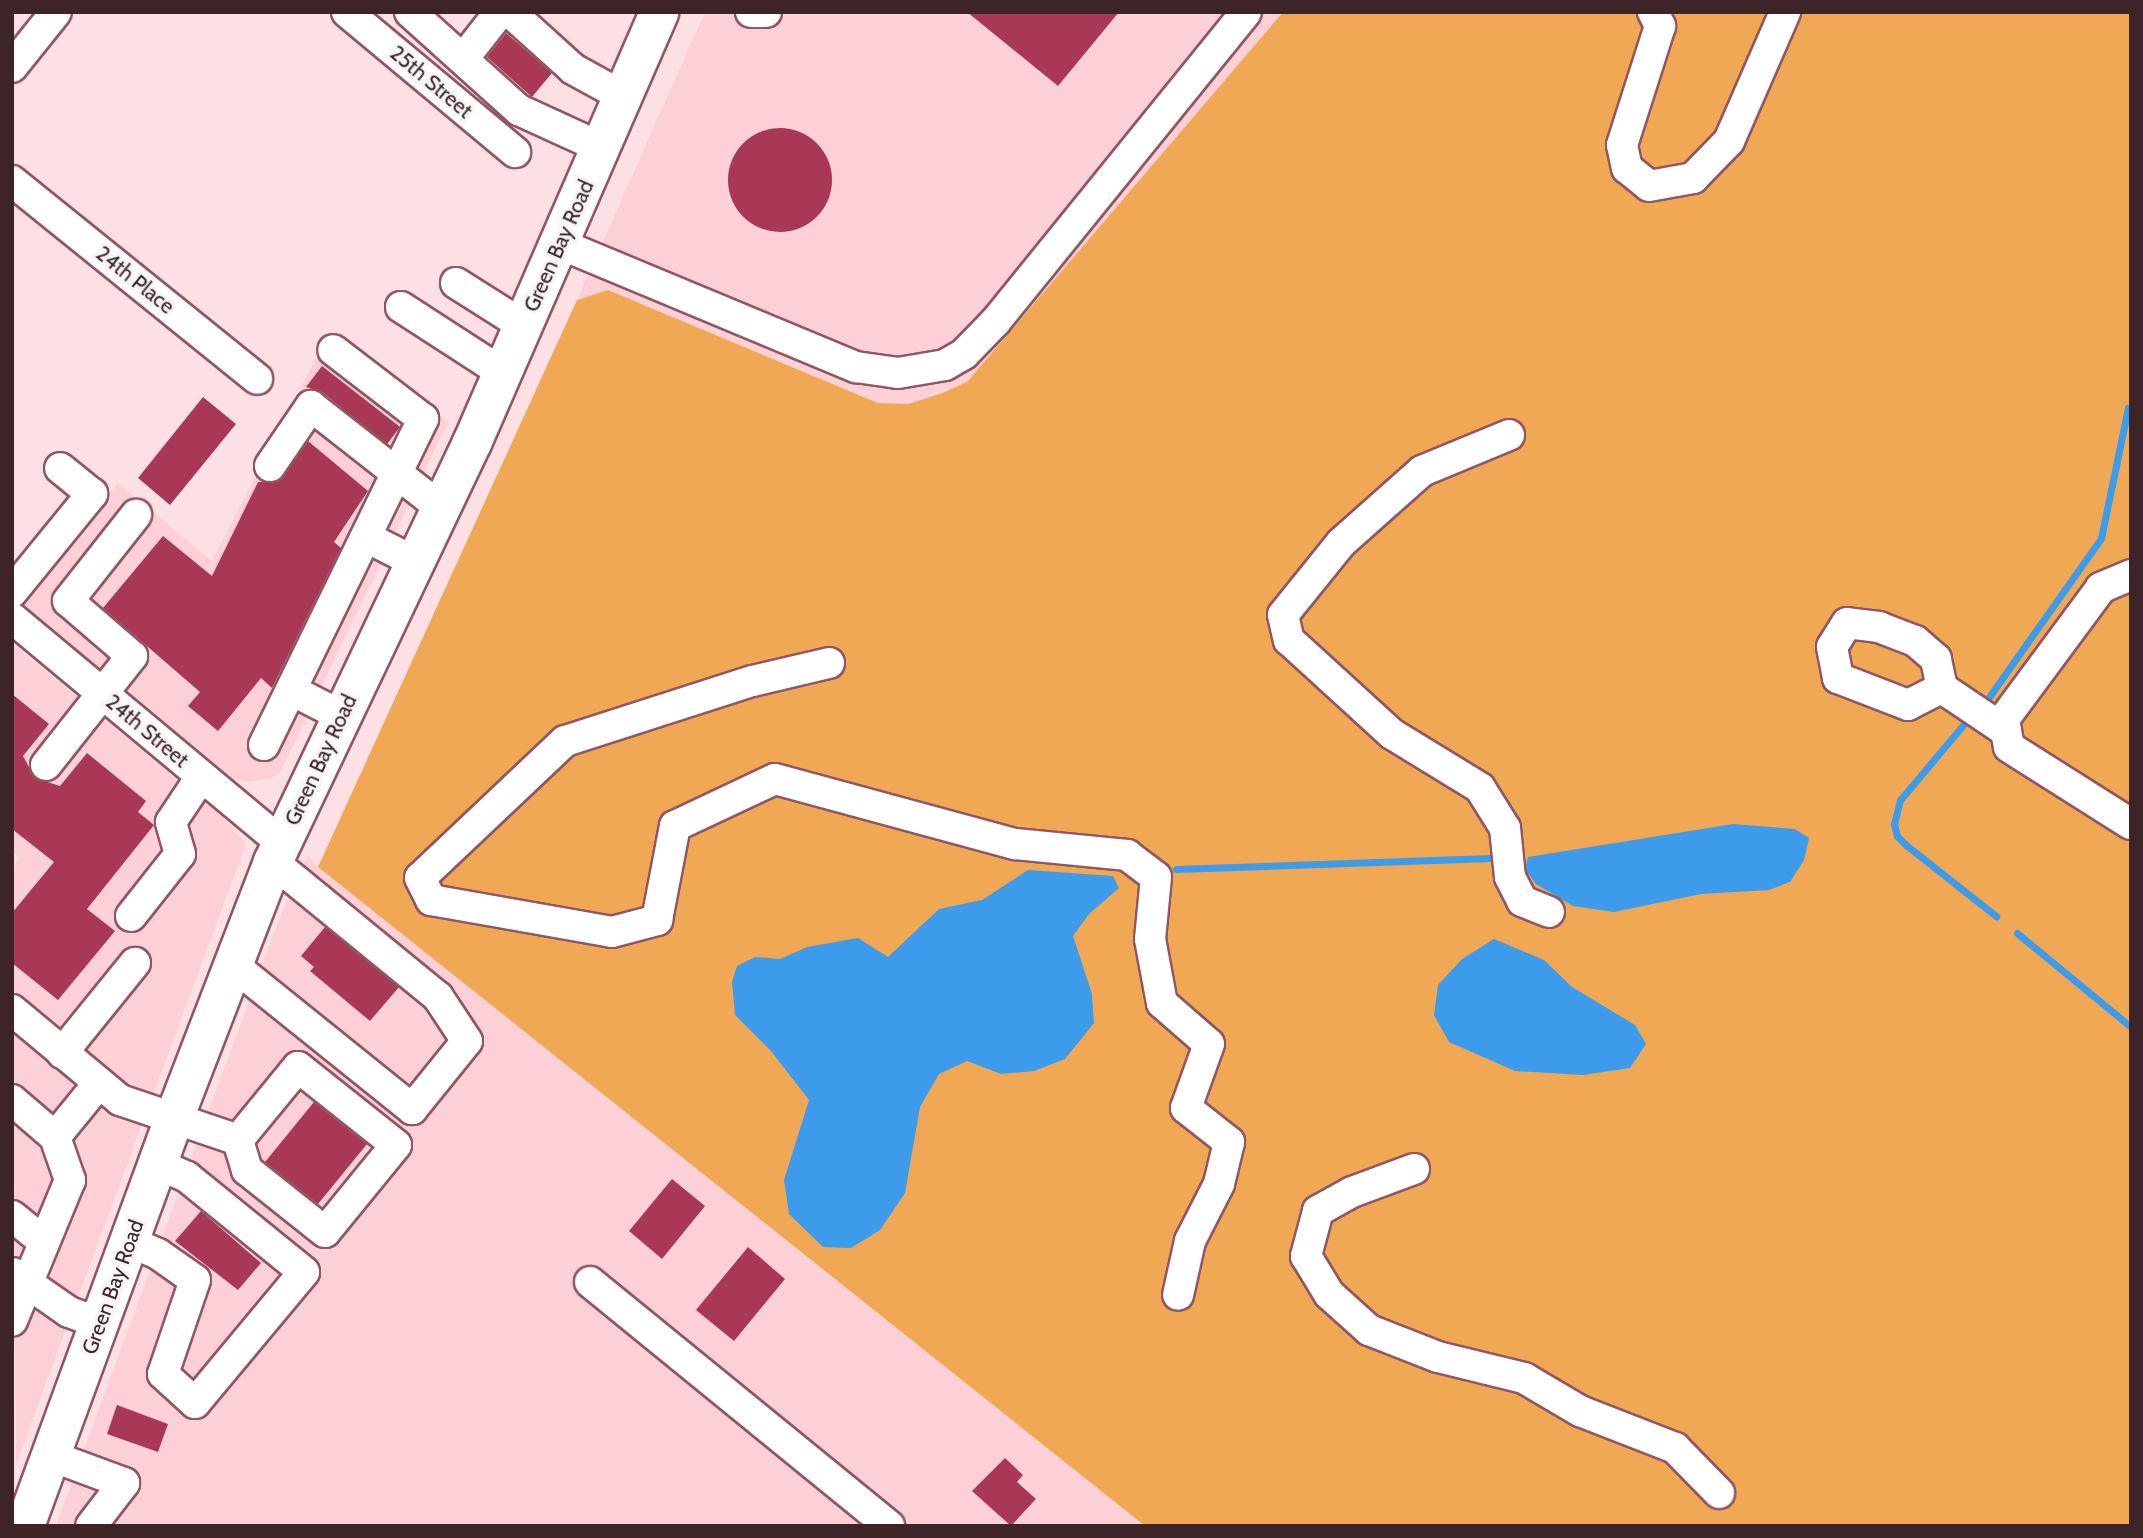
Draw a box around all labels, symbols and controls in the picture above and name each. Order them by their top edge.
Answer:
street label: 25th Street [385,40,477,124]
street label: Green Bay Road [519,176,599,316]
street label: 24th Place [91,241,179,319]
street label: 24th Street [100,689,194,773]
street label: Green Bay Road [280,691,362,829]
street label: Green Bay Road [77,1216,149,1358]

